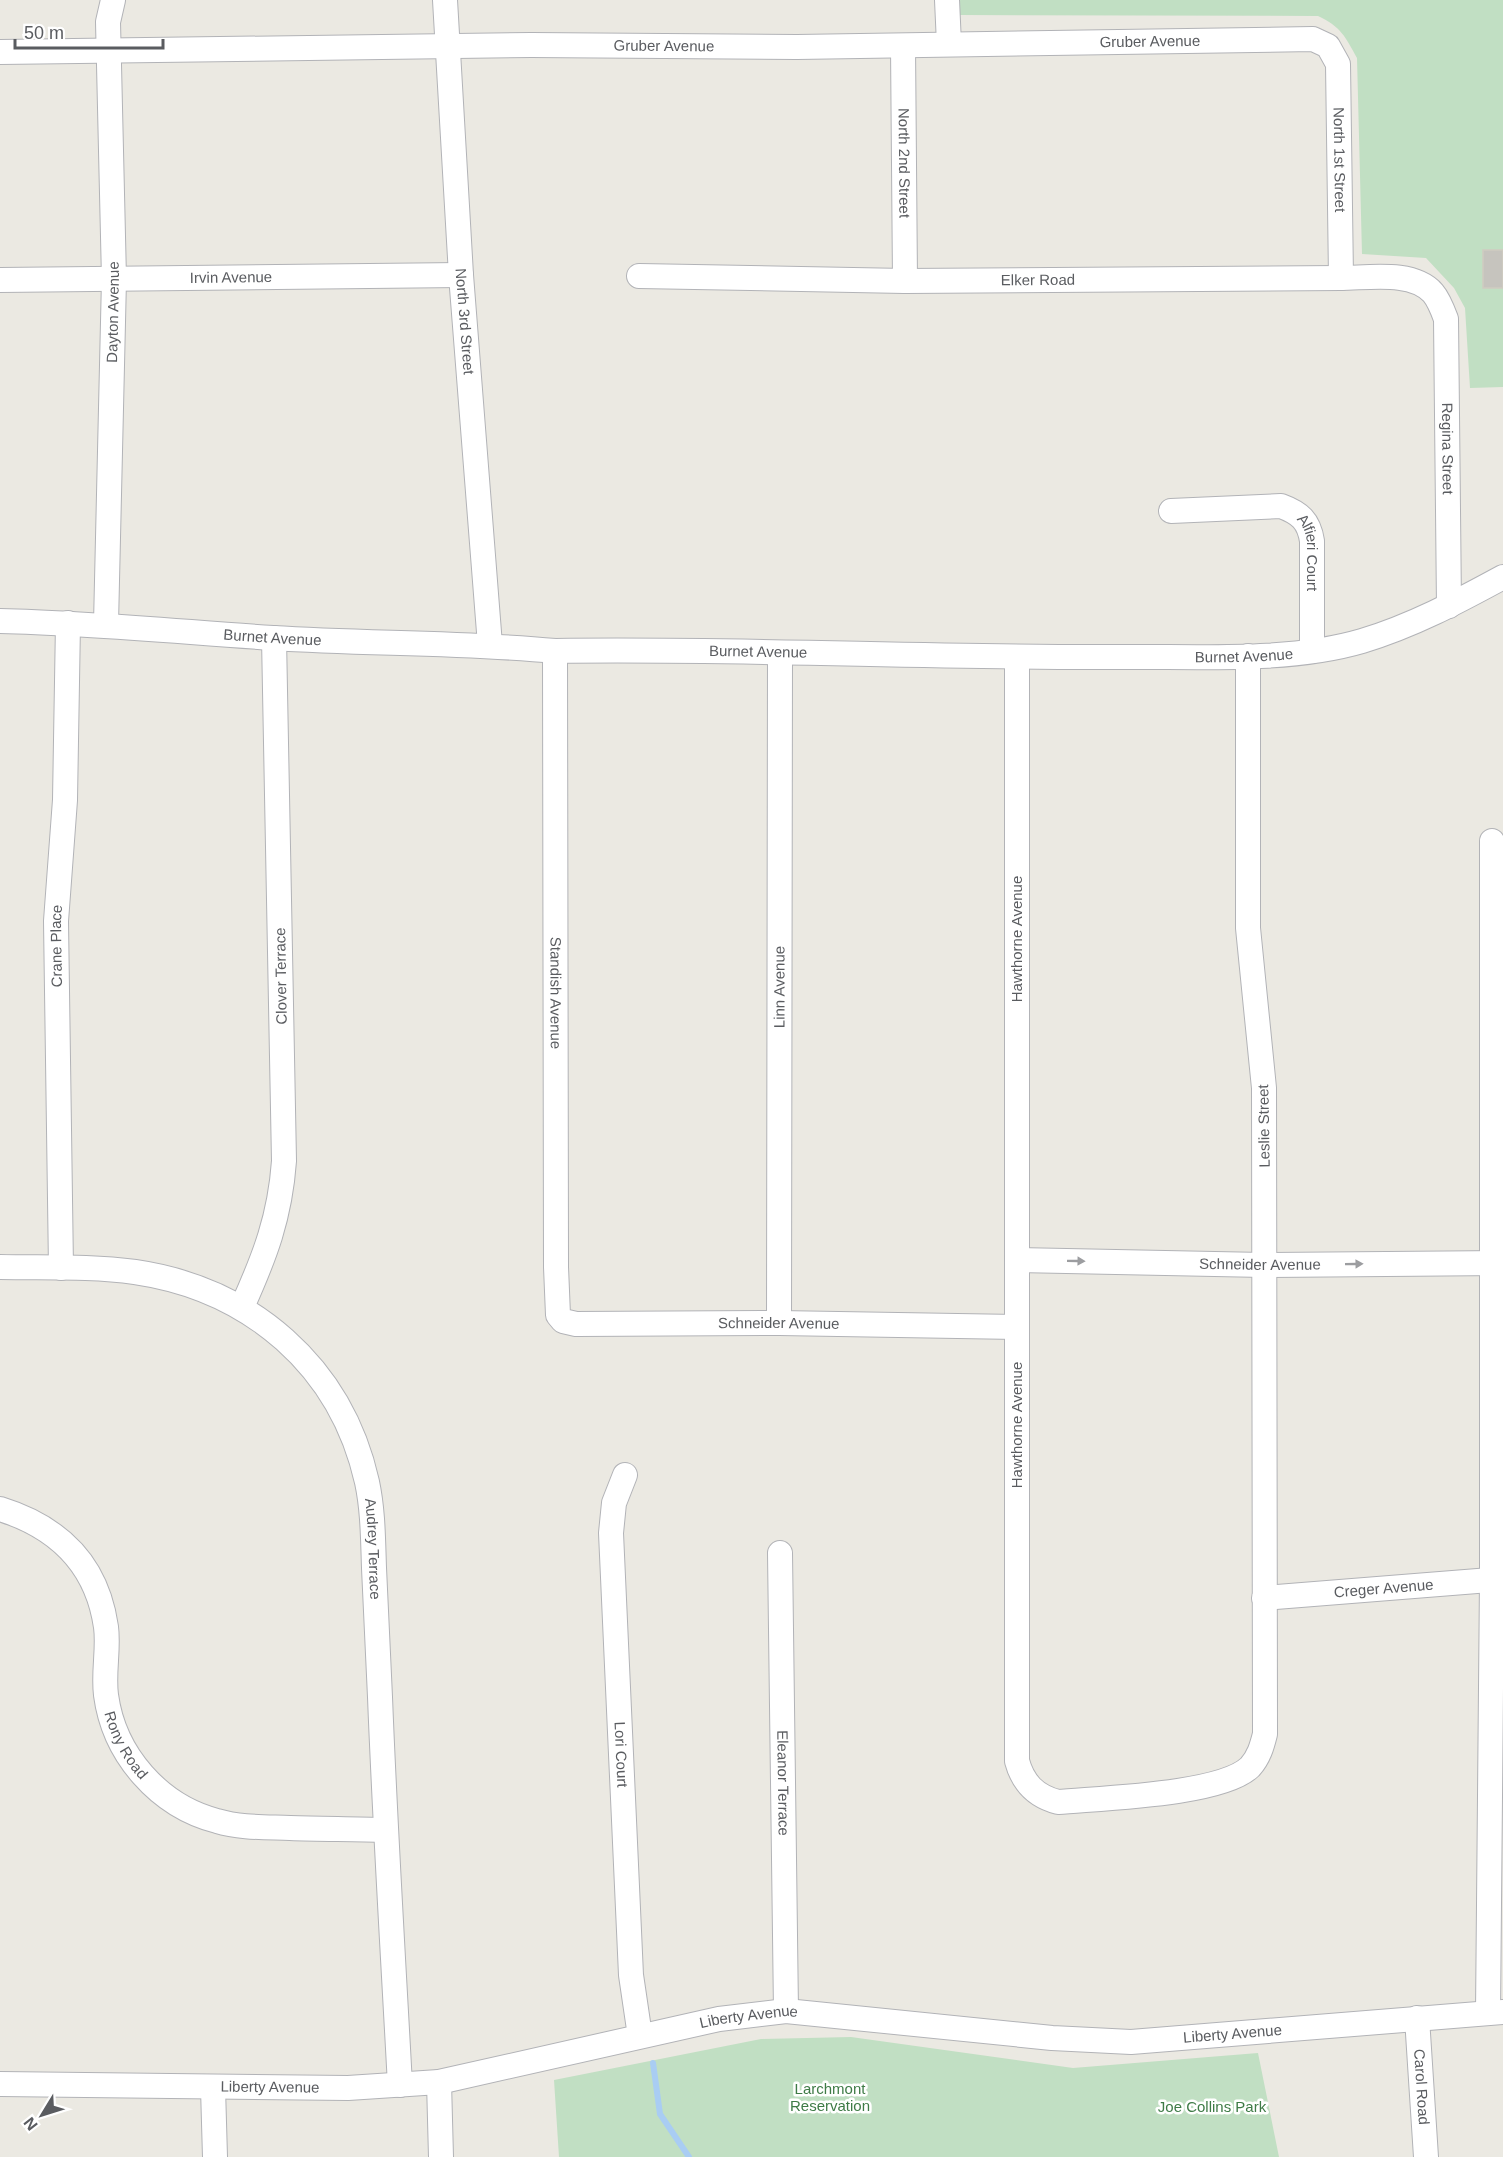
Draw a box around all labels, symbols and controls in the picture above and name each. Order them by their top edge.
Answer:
scale bar [15,12,164,50]
text: 50 m [24,23,64,43]
street label: Gruber Avenue [1099,32,1200,50]
street label: Gruber Avenue [614,37,714,54]
street label: North 1st Street [1331,107,1349,213]
street label: North 2nd Street [896,108,913,219]
street label: Dayton Avenue [103,261,122,363]
street label: Irvin Avenue [190,268,272,286]
street label: North 3rd Street [453,268,478,376]
street label: Elker Road [1001,271,1075,288]
street label: Regina Street [1439,403,1457,495]
street label: Alfieri Court [1294,510,1321,592]
street label: Burnet Avenue [223,626,322,648]
street label: Burnet Avenue [709,642,807,661]
street label: Burnet Avenue [1195,645,1294,665]
street label: Hawthorne Avenue [1008,876,1025,1002]
street label: Crane Place [47,904,65,987]
street label: Clover Terrace [271,927,290,1025]
street label: Standish Avenue [547,937,565,1049]
street label: Linn Avenue [770,946,788,1028]
street label: Leslie Street [1254,1083,1273,1168]
street label: Schneider Avenue [1199,1255,1321,1273]
one-way arrow [1066,1256,1085,1266]
one-way arrow [1345,1259,1364,1269]
street label: Schneider Avenue [718,1314,840,1332]
street label: Hawthorne Avenue [1008,1362,1025,1488]
street label: Audrey Terrace [362,1497,384,1600]
street label: Creger Avenue [1333,1576,1434,1600]
street label: Rony Road [101,1709,151,1782]
street label: Lori Court [612,1721,632,1789]
street label: Eleanor Terrace [774,1730,793,1836]
street label: Liberty Avenue [698,2002,799,2031]
street label: Liberty Avenue [1182,2021,1282,2046]
street label: Carol Road [1411,2048,1433,2125]
street label: Liberty Avenue [220,2078,320,2096]
park label: Larchmont Reservation [790,2080,870,2114]
north arrow [12,2085,72,2145]
park label: Joe Collins Park [1158,2098,1267,2115]
text: N [20,2114,41,2134]

